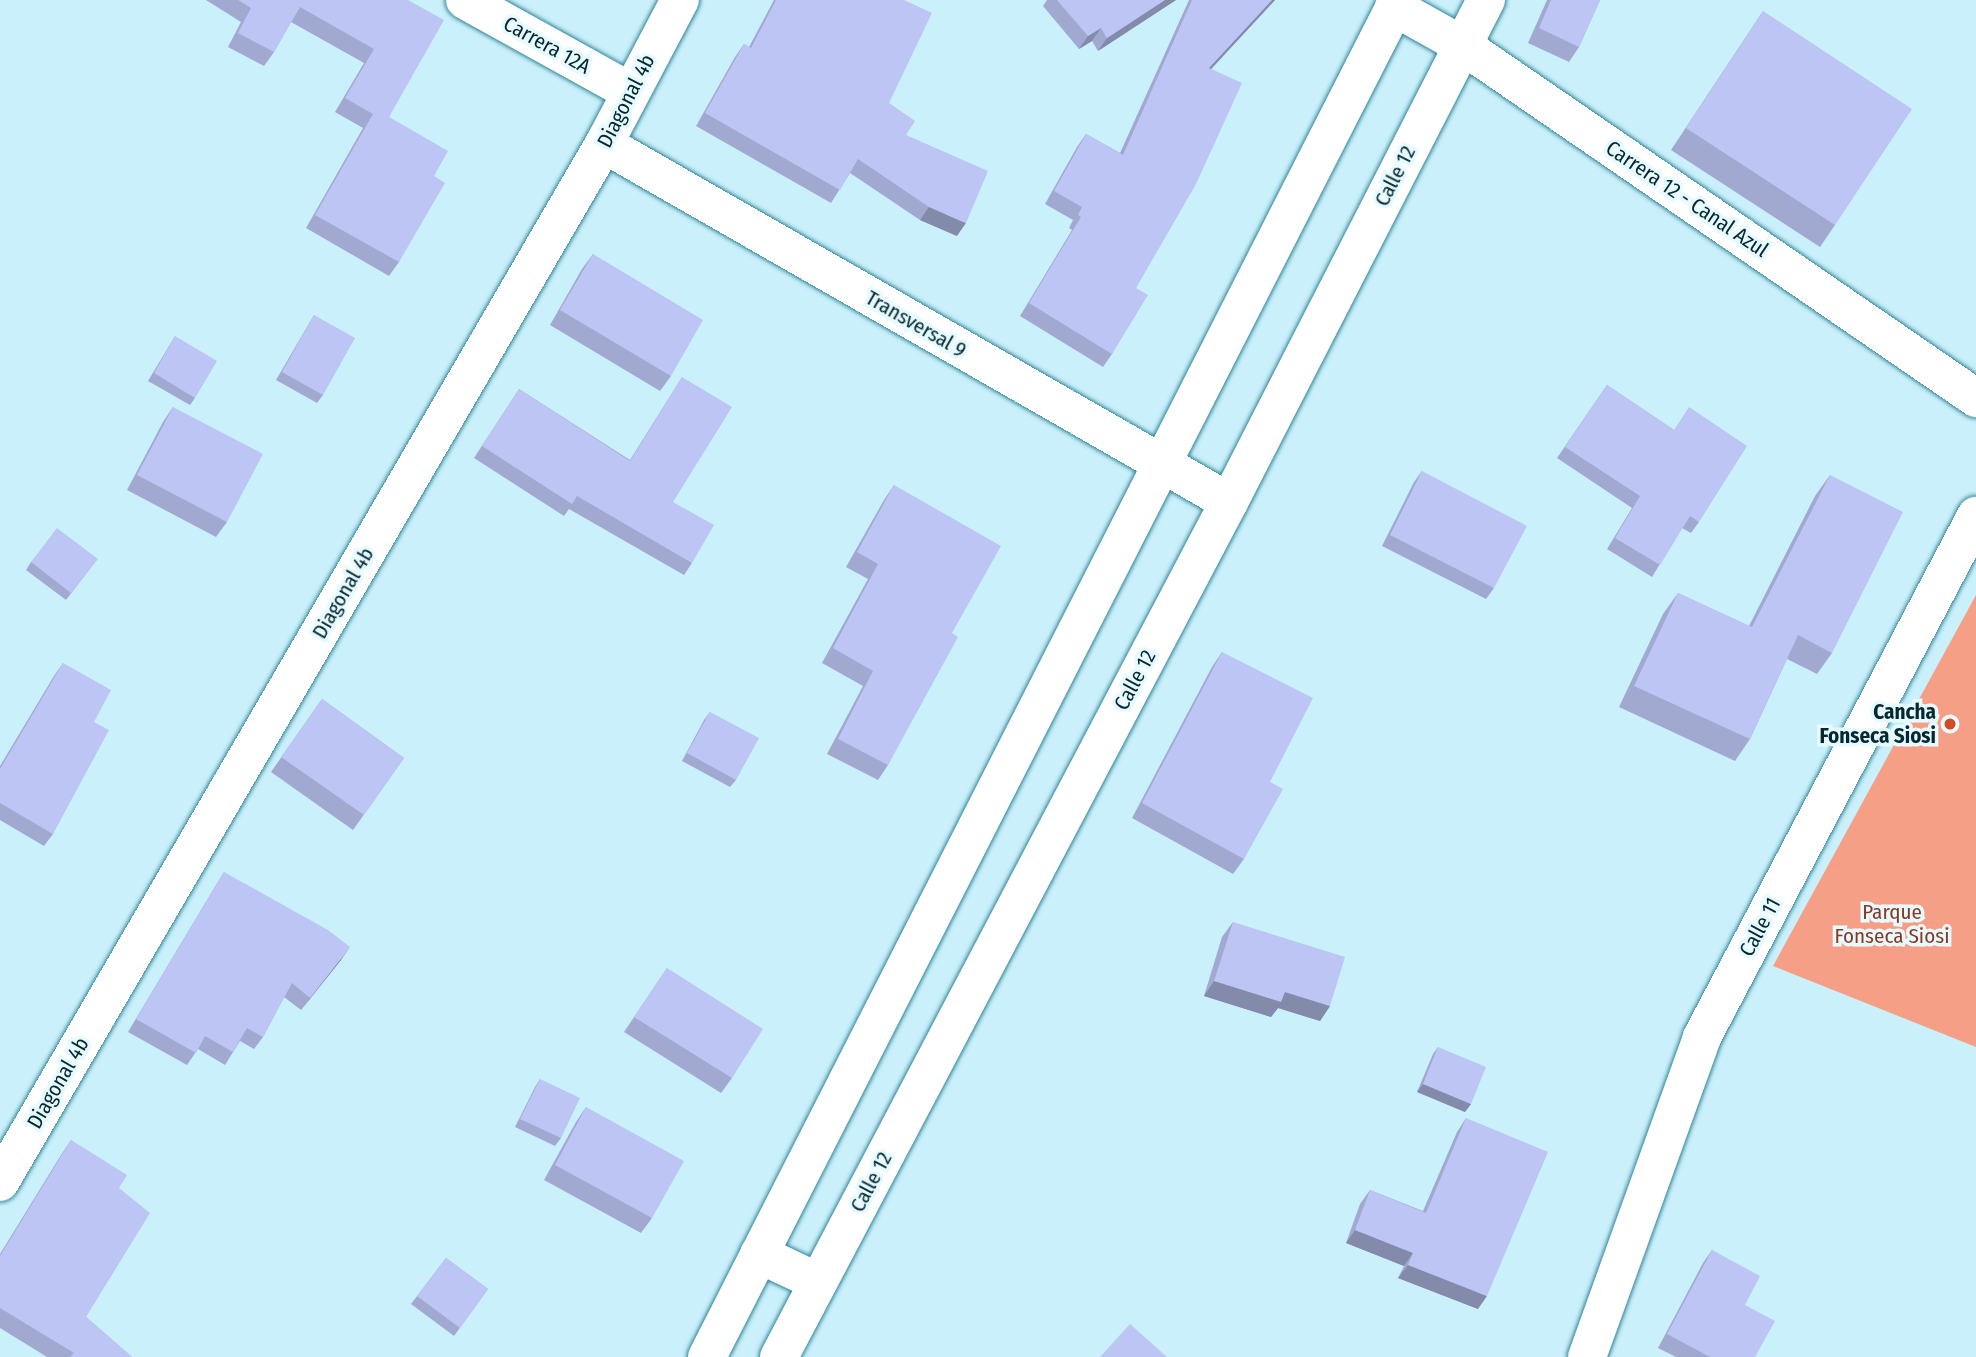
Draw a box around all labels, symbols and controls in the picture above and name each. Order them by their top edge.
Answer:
street label: Carrera 12A [499,11,595,79]
street label: Diagonal 4b [592,50,660,152]
street label: Carrera 12 - Canal Azul [1601,135,1773,263]
street label: Calle 12 [1369,142,1421,210]
street label: Transversal 9 [861,285,971,363]
street label: Diagonal 4b [307,543,379,643]
street label: Calle 12 [1109,646,1161,714]
place label: Cancha Fonseca Siosi [1819,699,1936,749]
marker: Cancha Fonseca Siosi [1942,716,1958,732]
street label: Calle 11 [1734,893,1786,961]
park label: Parque Fonseca Siosi [1835,899,1949,949]
street label: Diagonal 4b [22,1033,94,1133]
street label: Calle 12 [845,1148,897,1216]

